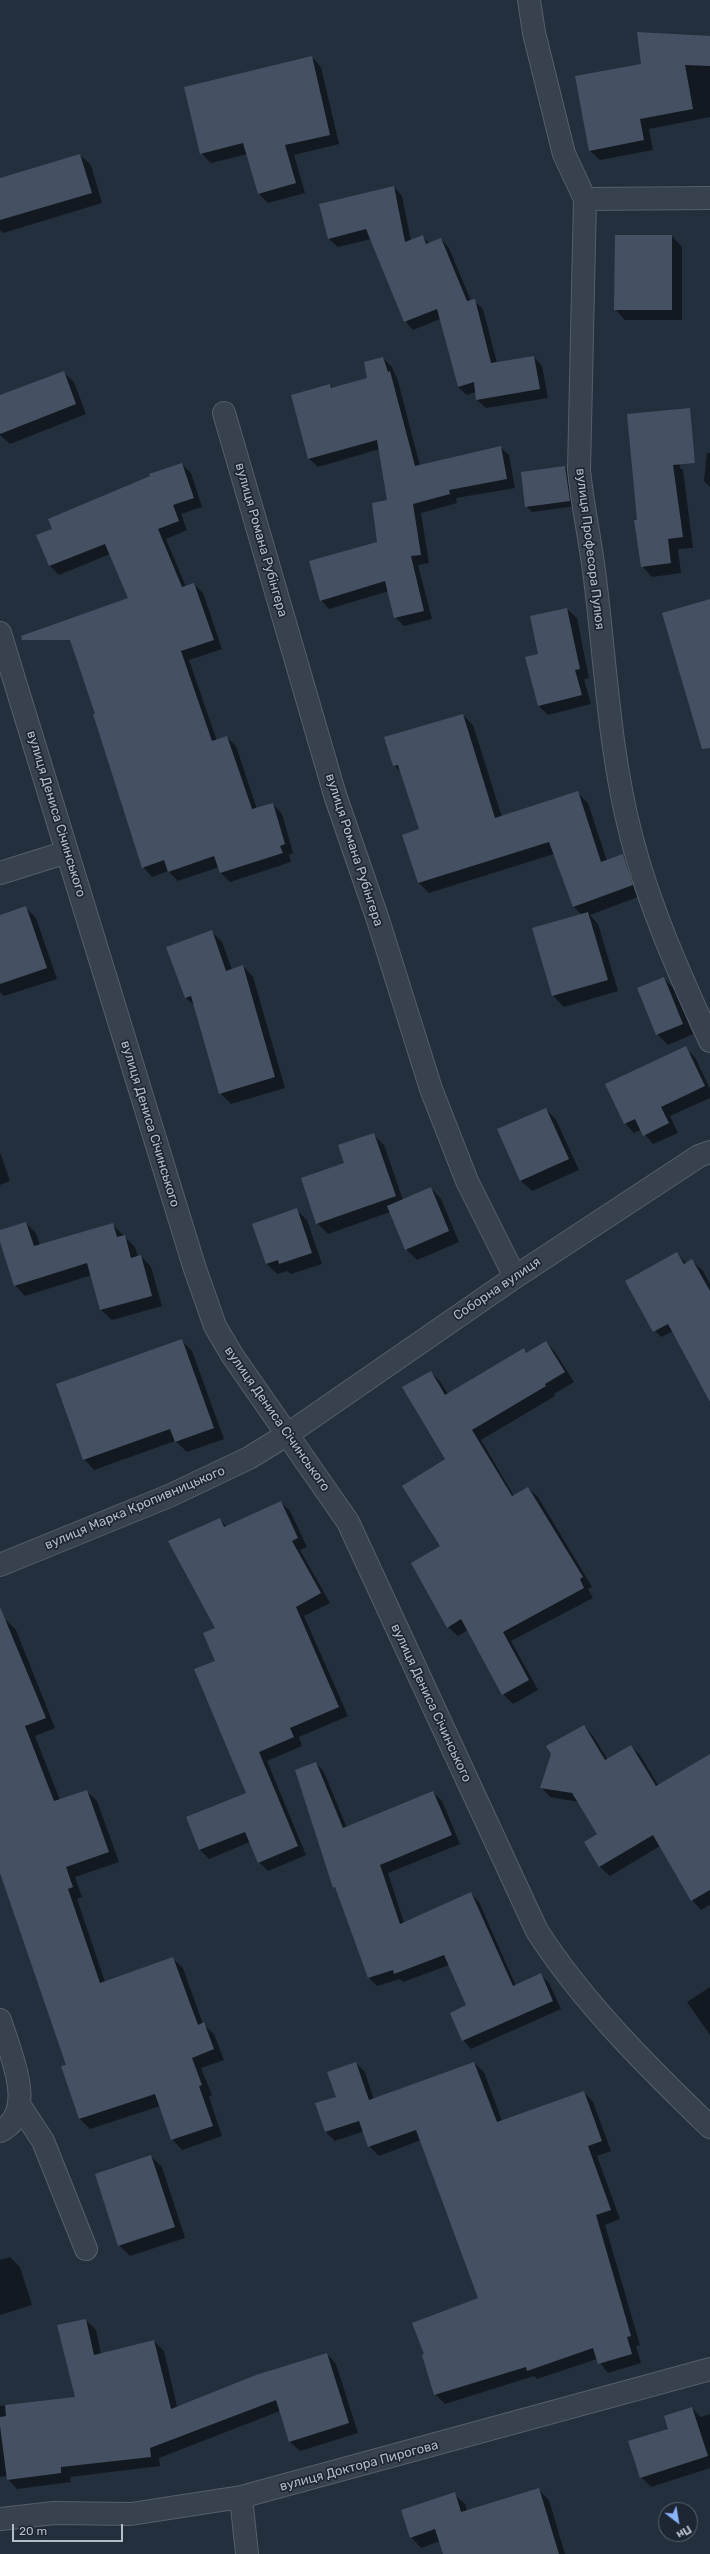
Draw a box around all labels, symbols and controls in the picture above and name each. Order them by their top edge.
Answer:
street label: вулиця Романа Рубінгера [232,461,290,619]
street label: вулиця Професора Пулюя [572,467,608,631]
street label: вулиця Дениса Січинського [23,729,89,899]
street label: вулиця Романа Рубінгера [322,772,386,928]
street label: вулиця Дениса Січинського [117,1039,183,1209]
street label: Соборна вулиця [450,1254,544,1324]
street label: вулиця Дениса Січинського [221,1344,333,1494]
street label: вулиця Марка Кропивницького [43,1463,227,1553]
street label: вулиця Дениса Січинського [387,1621,475,1785]
street label: вулиця Доктора Пирогова [278,2437,440,2495]
north arrow [658,2502,698,2542]
scale bar [14,2516,125,2542]
text: Пн [674,2522,694,2541]
text: 20 m [19,2524,47,2538]

